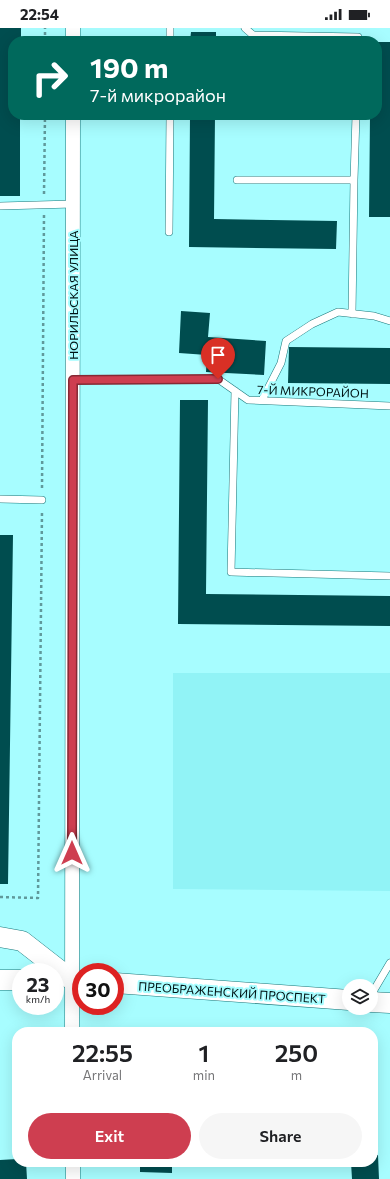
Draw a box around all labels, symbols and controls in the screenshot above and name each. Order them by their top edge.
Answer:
text: 22:54 [20,5,59,23]
text: 190 m [90,50,168,84]
icon: right [24,52,76,104]
text: 7-й микрорайон [90,84,226,106]
street label: НОРИЛЬСКАЯ УЛИЦА [66,230,80,360]
pin [201,338,235,379]
icon: arrive [207,344,229,366]
street label: 7-Й МИКРОРАЙОН [257,382,369,400]
position arrow [51,832,93,874]
speed limit sign: 30 [72,963,124,1015]
text: 23 [26,972,50,996]
street label: ПРЕОБРАЖЕНСКИЙ ПРОСПЕКТ [138,978,326,1006]
map controls [342,979,378,1015]
button: layers [342,979,378,1015]
text: km/h [26,993,50,1005]
text: 22:55 [72,1038,133,1067]
text: 1 [199,1038,209,1067]
text: 250 [275,1038,318,1067]
text: Arrival [83,1067,122,1083]
text: min [193,1067,215,1083]
text: m [291,1067,302,1083]
button: Exit [28,1113,191,1159]
button: Share [199,1113,362,1159]

